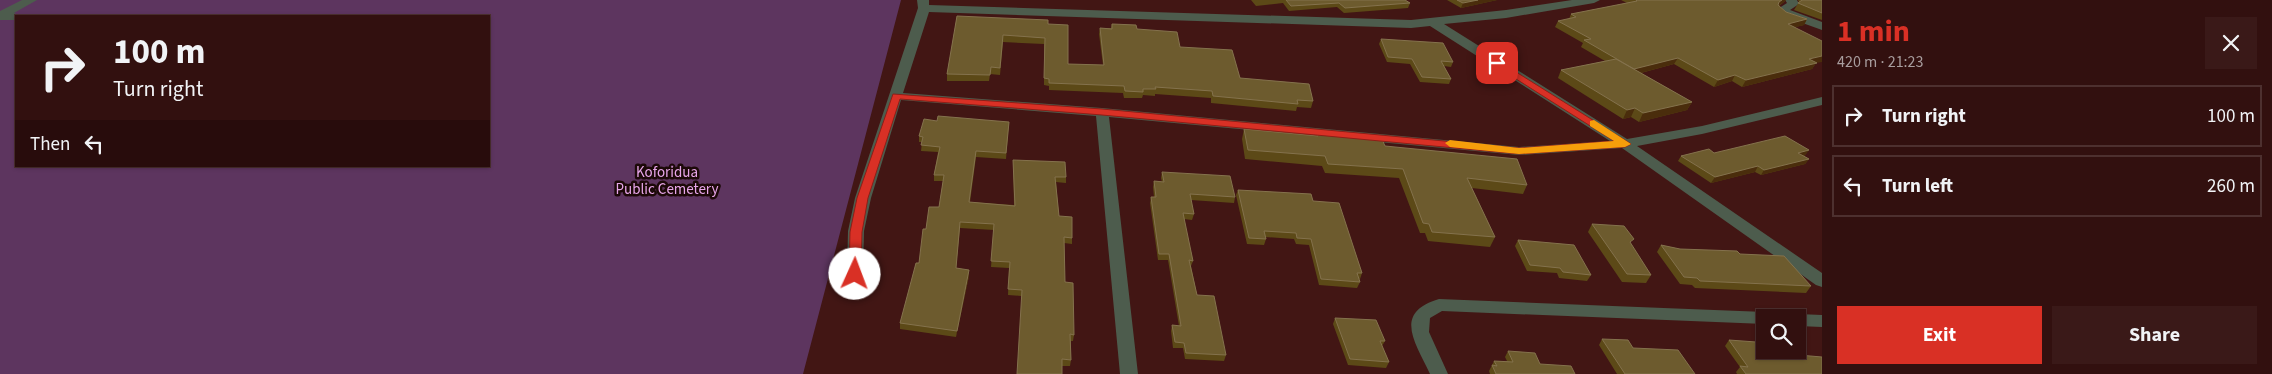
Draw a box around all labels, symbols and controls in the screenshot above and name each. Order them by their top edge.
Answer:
text: 1 min [1837,10,1910,53]
button: close [2205,17,2257,69]
text: 100 m [113,27,205,77]
icon: right [30,35,95,100]
pin [1476,42,1518,84]
icon: arrive [1483,49,1511,77]
text: 420 m · 21:23 [1837,51,1924,73]
text: Turn right [113,73,203,105]
icon: right [1839,102,1867,130]
text: Turn right [1882,103,1966,130]
text: 100 m [2207,103,2255,130]
icon: left [80,130,108,158]
text: Then [30,131,70,158]
park label: Koforidua Public Cemetery [616,162,718,200]
icon: left [1839,172,1867,200]
text: Turn left [1882,173,1953,200]
text: 260 m [2207,173,2255,200]
position arrow [828,247,880,299]
button: Exit [1837,306,2042,364]
button: Share [2052,306,2257,364]
map controls [1756,309,1806,359]
button: search [1756,309,1806,359]

